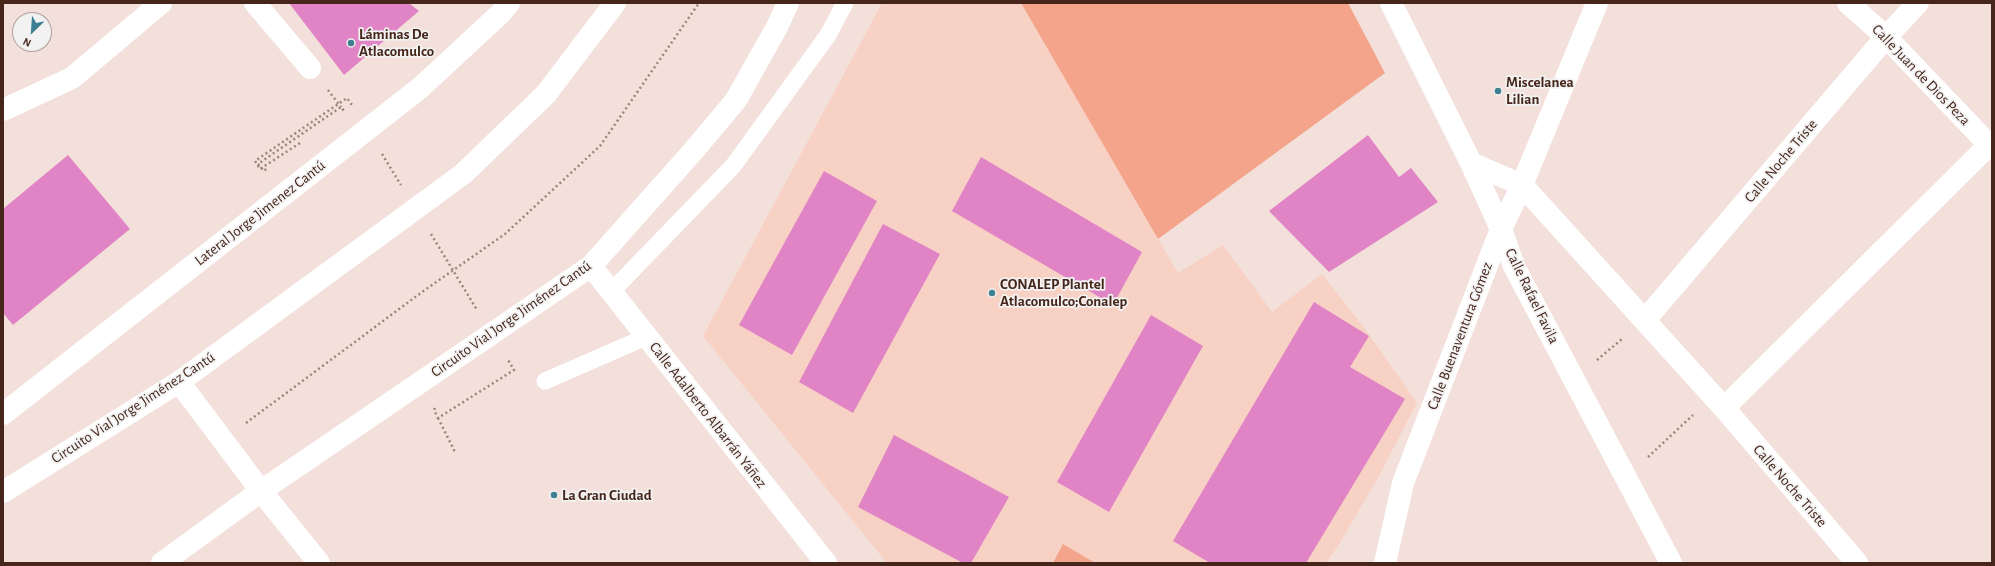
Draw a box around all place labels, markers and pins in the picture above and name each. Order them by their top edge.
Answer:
place label: Láminas De Atlacomulco [359,25,434,60]
marker: Láminas De Atlacomulco [346,38,356,48]
place label: Miscelanea Lilian [1506,73,1574,108]
marker: Miscelanea Lilian [1493,86,1503,96]
place label: CONALEP Plantel Atlacomulco;Conalep [1000,275,1127,310]
marker: CONALEP Plantel Atlacomulco;Conalep [987,288,997,298]
place label: La Gran Ciudad [562,486,652,504]
marker: La Gran Ciudad [549,490,559,500]

